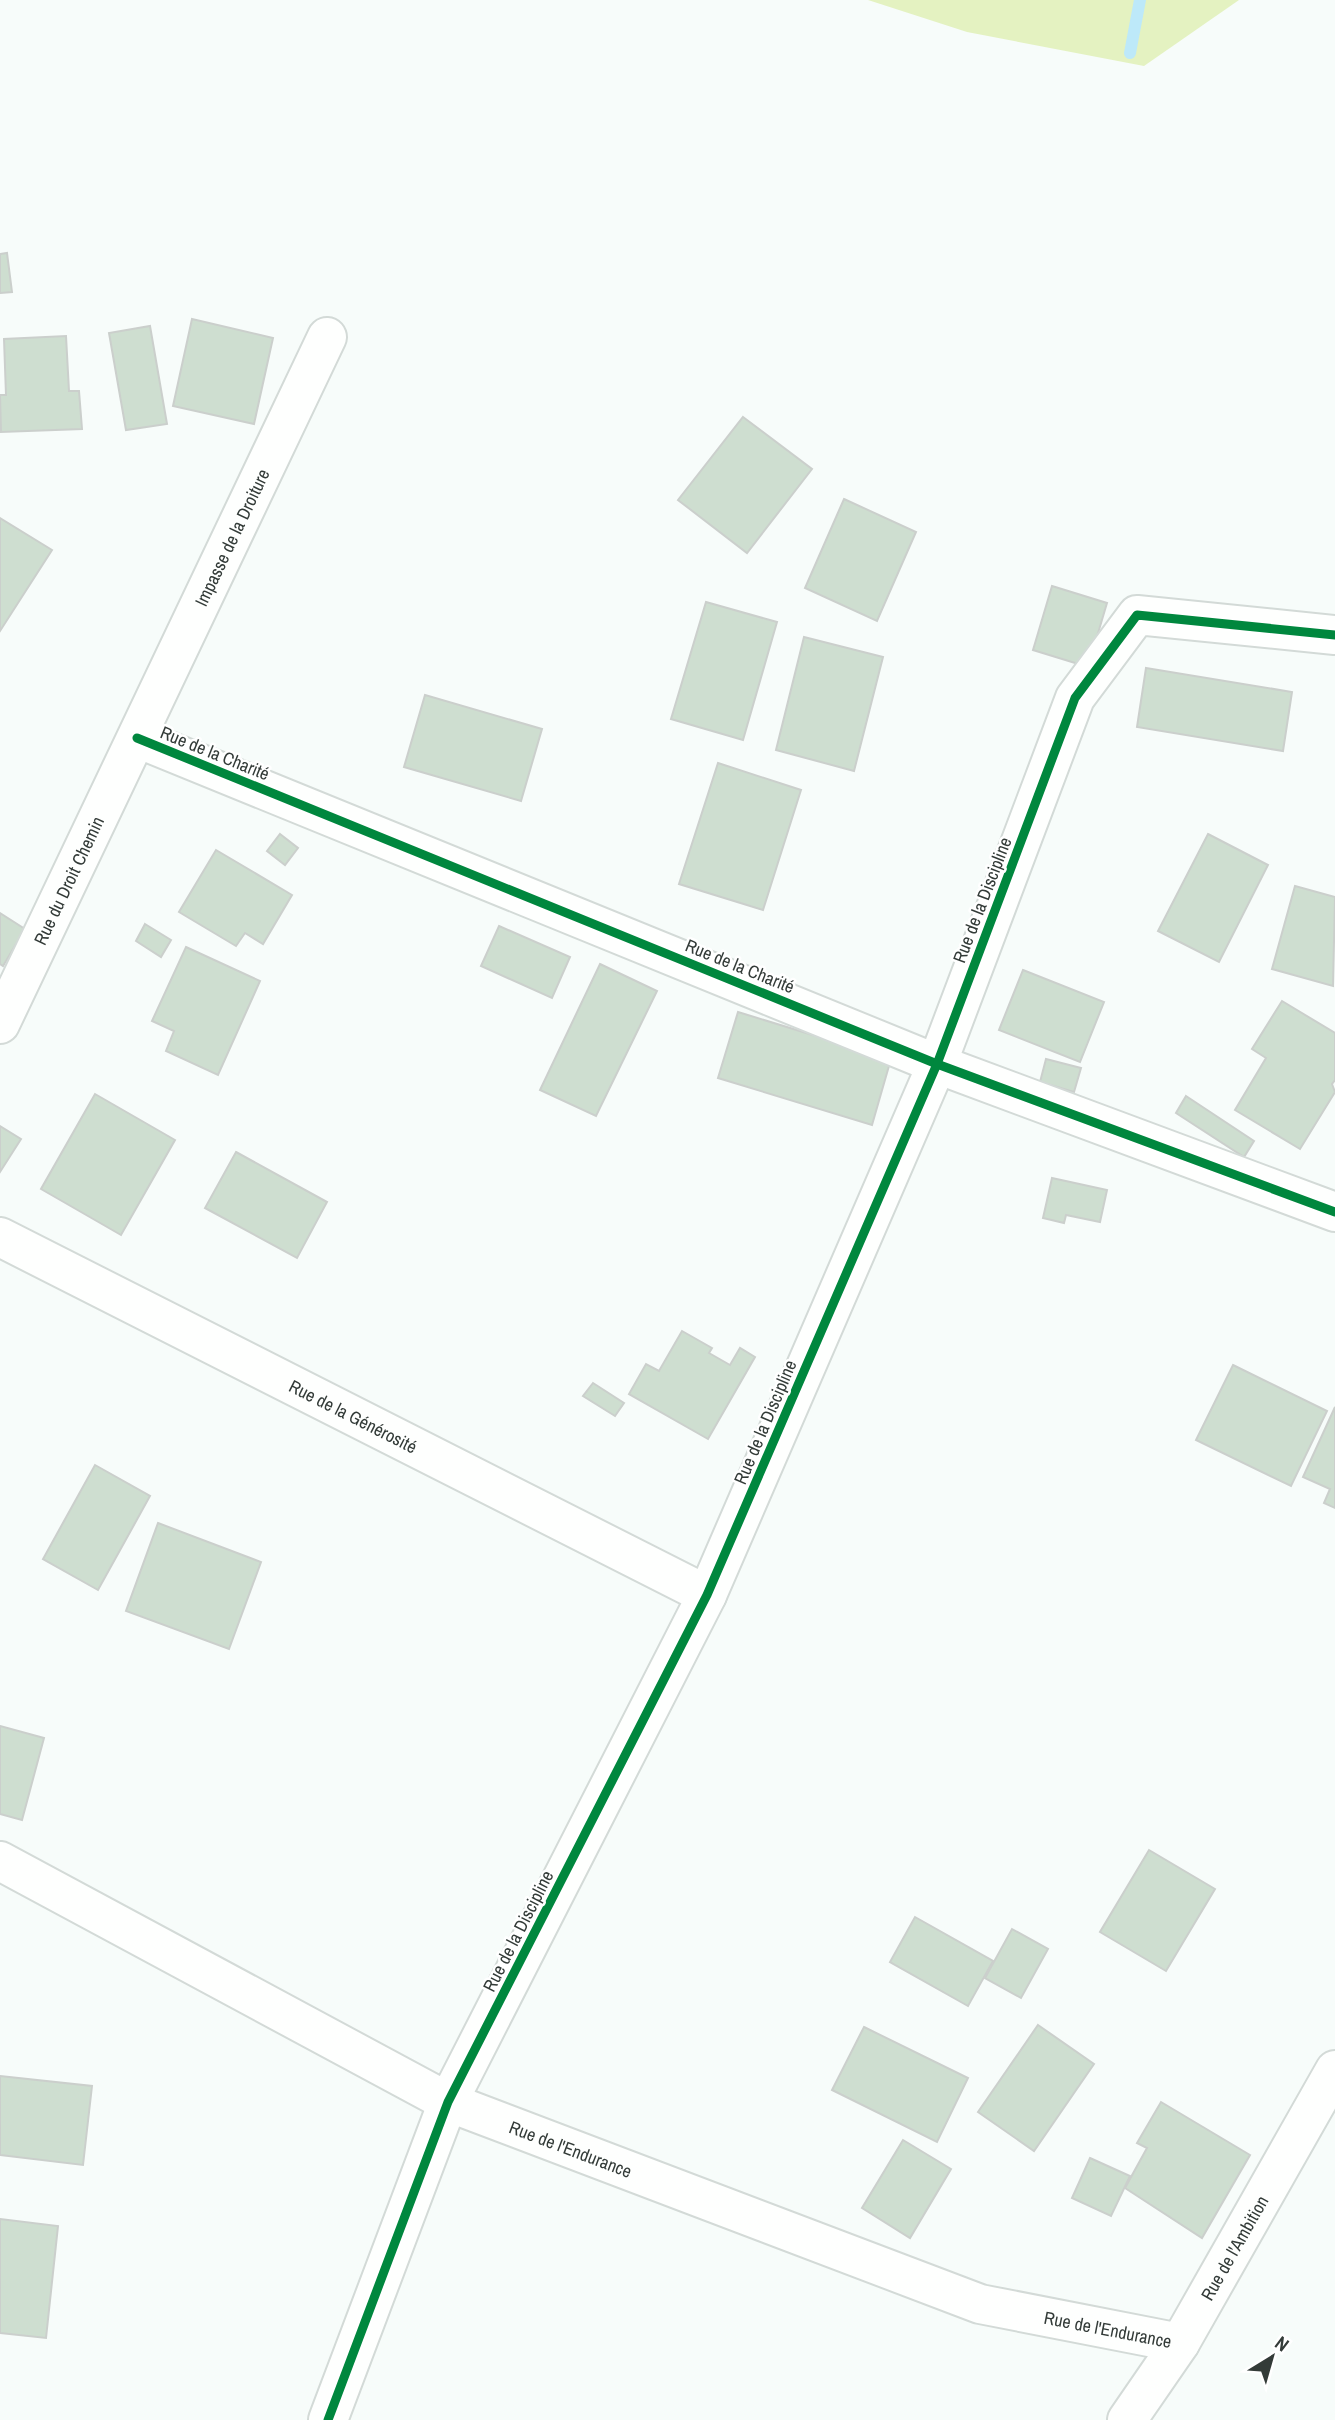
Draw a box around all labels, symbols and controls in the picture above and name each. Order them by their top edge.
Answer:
street label: Impasse de la Droiture [188,464,275,610]
street label: Rue de la Charité [157,720,273,786]
street label: Rue du Droit Chemin [27,812,110,949]
street label: Rue de la Discipline [947,833,1017,967]
street label: Rue de la Charité [682,933,798,999]
street label: Rue de la Discipline [728,1356,802,1488]
street label: Rue de la Générosité [285,1373,422,1459]
street label: Rue de la Discipline [477,1866,559,1996]
street label: Rue de l'Endurance [506,2114,636,2183]
street label: Rue de l'Ambition [1194,2191,1274,2305]
street label: Rue de l'Endurance [1042,2304,1174,2354]
north arrow [1237,2322,1307,2392]
text: N [1270,2330,1295,2357]

